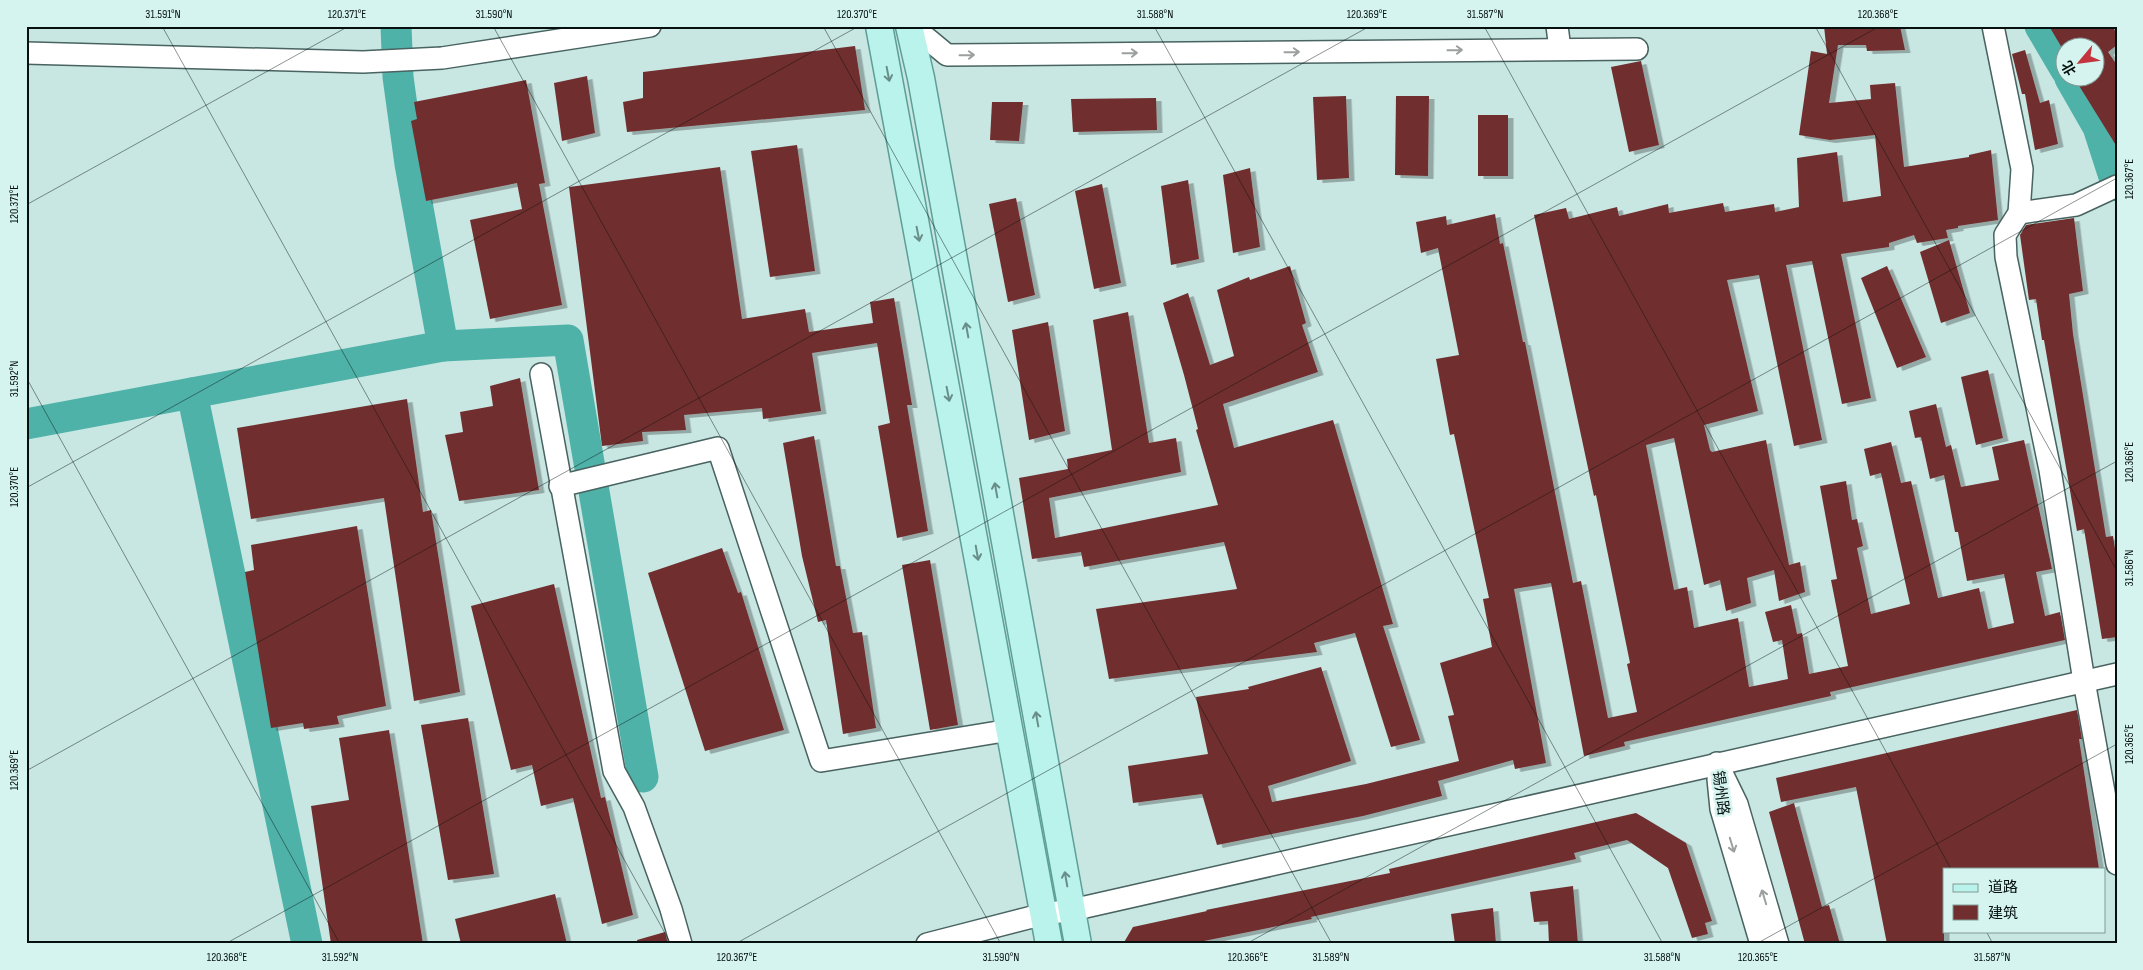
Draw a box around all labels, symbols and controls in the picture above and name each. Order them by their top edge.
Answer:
text: 31.591°N [145,7,181,22]
text: 120.371°E [328,7,366,22]
text: 31.590°N [476,7,512,22]
text: 120.370°E [837,7,877,22]
text: 31.588°N [1137,7,1173,22]
text: 120.369°E [1347,7,1387,22]
text: 31.587°N [1467,7,1503,22]
text: 120.368°E [1858,7,1898,22]
north arrow [2056,38,2106,88]
one-way arrow [1446,45,1463,55]
one-way arrow [1284,47,1300,57]
one-way arrow [1122,49,1138,58]
one-way arrow [959,50,975,60]
text: 北 [2058,58,2080,78]
one-way arrow [884,66,893,82]
text: 120.367°E [2122,159,2137,199]
text: 120.371°E [7,185,22,223]
one-way arrow [914,225,923,241]
one-way arrow [961,322,971,338]
text: 31.592°N [7,361,22,397]
one-way arrow [943,385,953,401]
text: 120.366°E [2122,442,2137,482]
text: 120.370°E [7,467,22,507]
one-way arrow [990,482,1000,498]
one-way arrow [973,545,983,561]
text: 31.586°N [2122,550,2137,586]
one-way arrow [1032,711,1042,727]
text: 120.365°E [2122,724,2137,764]
text: 120.369°E [7,750,22,790]
street label: 锡州路 [1708,770,1733,817]
one-way arrow [1727,837,1737,853]
legend [1943,868,2106,932]
one-way arrow [1061,871,1071,887]
text: 道路 [1988,878,2018,897]
one-way arrow [1759,889,1769,905]
text: 建筑 [1988,904,2018,923]
text: 120.368°E [207,950,247,965]
text: 31.592°N [322,950,358,965]
text: 120.367°E [717,950,757,965]
text: 31.590°N [983,950,1019,965]
text: 120.366°E [1228,950,1268,965]
text: 31.589°N [1313,950,1349,965]
text: 31.588°N [1644,950,1680,965]
text: 120.365°E [1738,950,1778,965]
text: 31.587°N [1974,950,2010,965]

